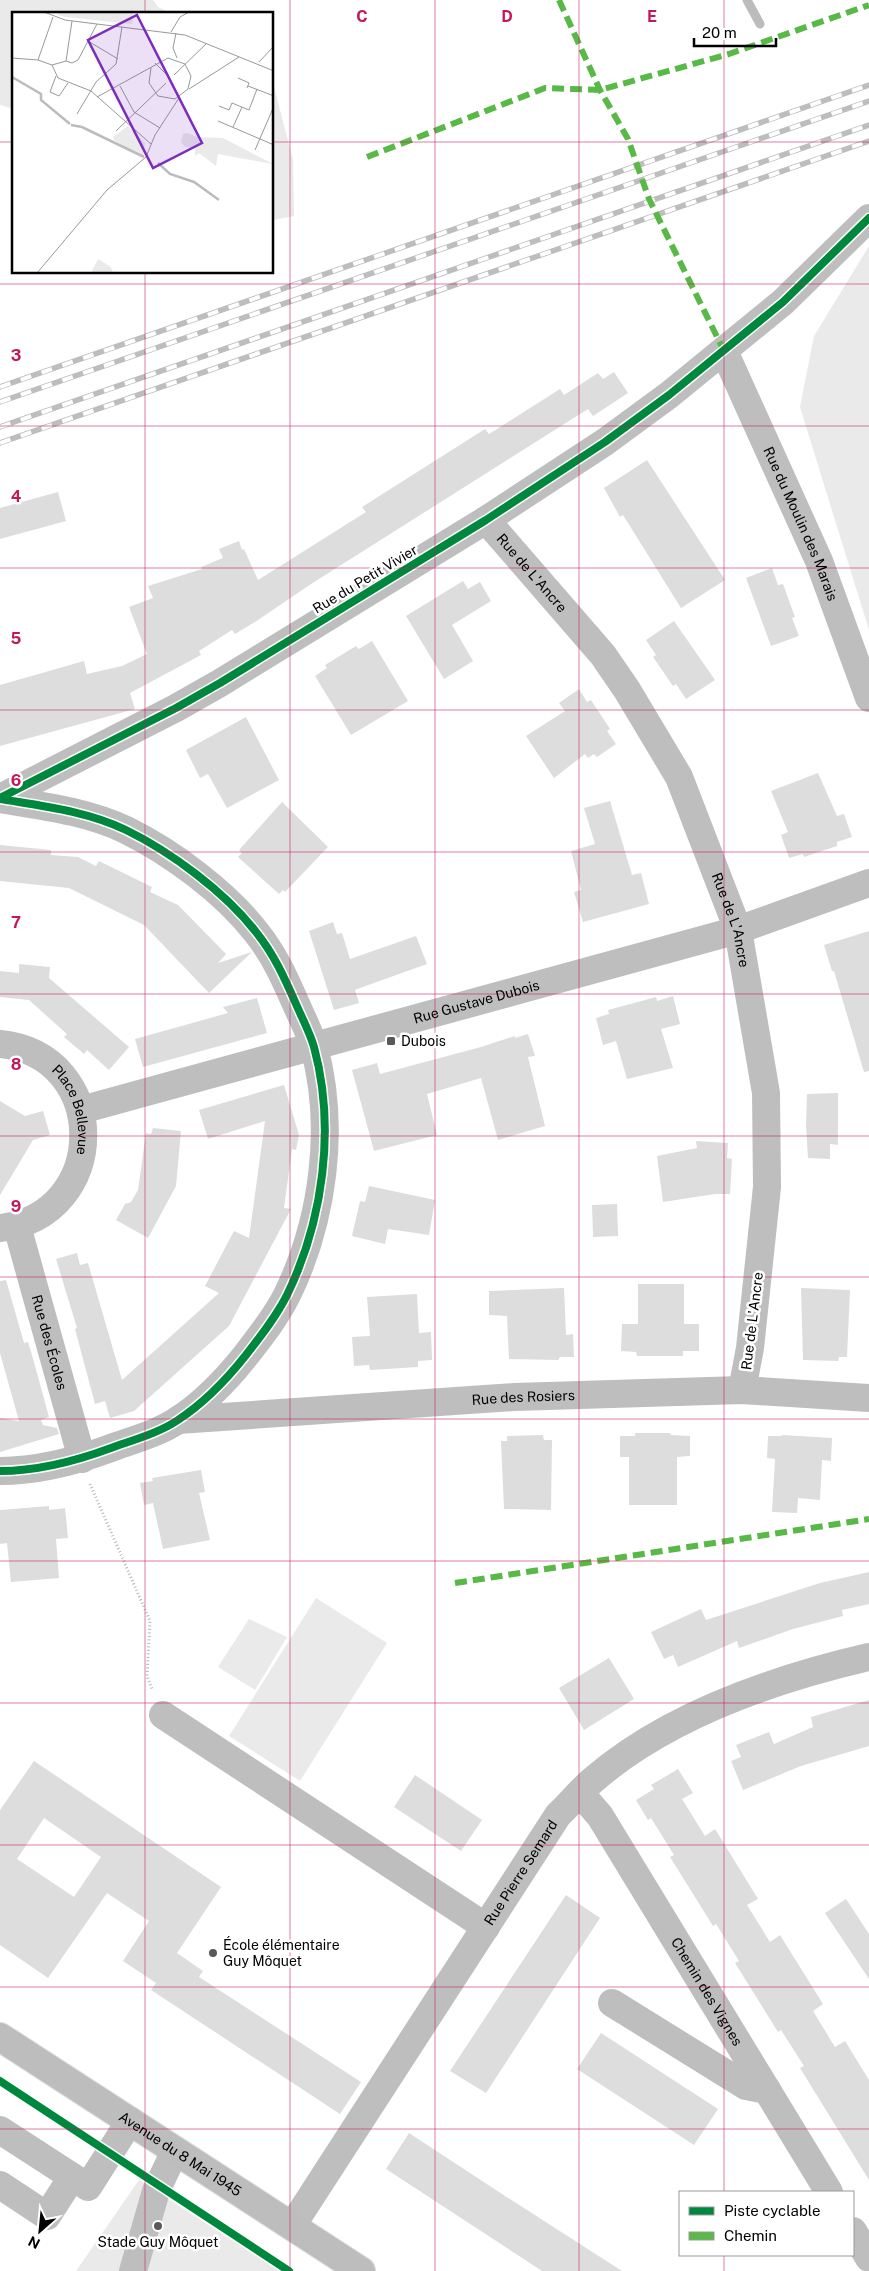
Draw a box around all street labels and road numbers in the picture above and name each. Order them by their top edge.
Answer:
street label: Rue du Moulin des Marais [760,444,841,603]
street label: Rue de L'Ancre [494,530,570,615]
street label: Rue du Petit Vivier [310,541,420,617]
street label: Rue de L'Ancre [709,870,752,969]
street label: Rue Gustave Dubois [412,977,541,1027]
street label: Place Bellevue [49,1061,91,1156]
street label: Rue de L'Ancre [738,1271,766,1371]
street label: Rue des Écoles [29,1293,70,1392]
street label: Rue des Rosiers [471,1387,575,1408]
street label: Rue Pierre Semard [481,1817,561,1928]
street label: Chemin des Vignes [668,1935,746,2049]
street label: Avenue du 8 Mai 1945 [116,2108,245,2199]

